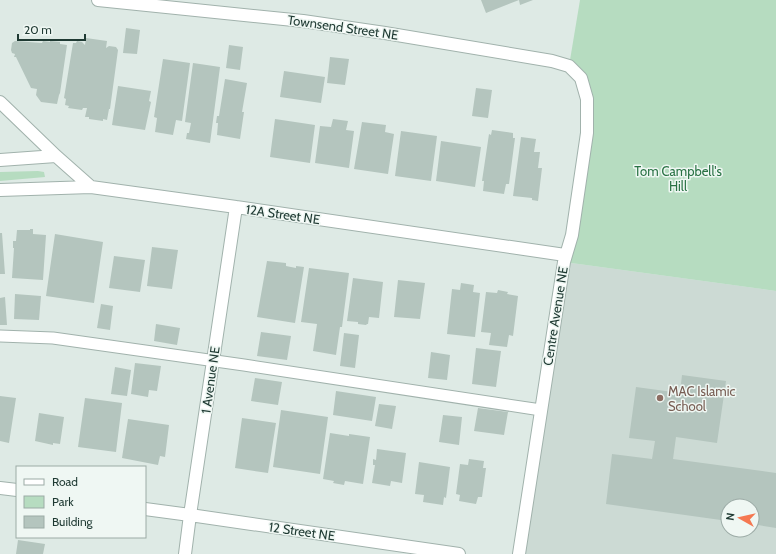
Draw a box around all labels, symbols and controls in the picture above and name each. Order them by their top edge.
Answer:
street label: Townsend Street NE [287,11,399,43]
scale bar [18,16,85,42]
text: 20 m [24,22,52,37]
park label: Tom Campbell's Hill [634,163,722,194]
street label: 12A Street NE [245,201,321,227]
street label: Centre Avenue NE [539,265,571,367]
street label: 1 Avenue NE [197,345,223,415]
place label: MAC Islamic School [668,383,735,414]
marker: MAC Islamic School [655,393,665,403]
legend [16,466,146,538]
text: Road [52,474,78,489]
text: Park [52,494,74,509]
north arrow [720,498,760,538]
text: N [723,512,738,521]
text: Building [52,514,94,529]
street label: 12 Street NE [268,518,336,544]

